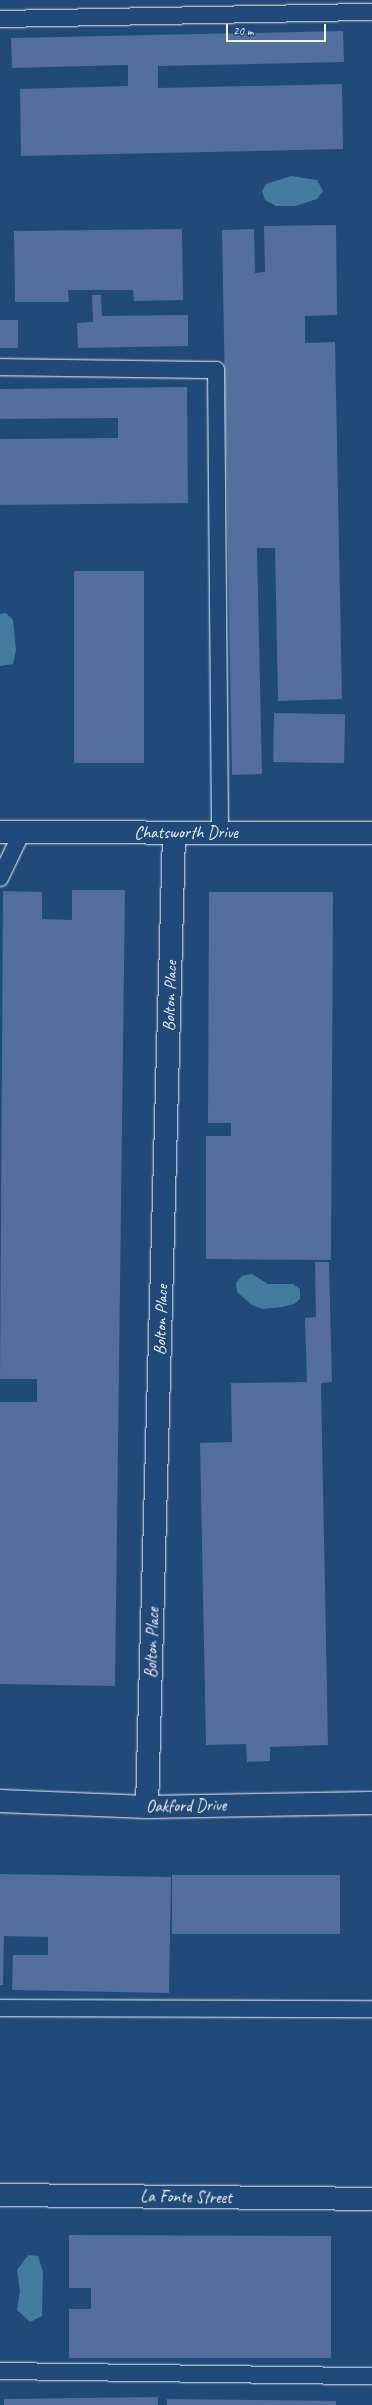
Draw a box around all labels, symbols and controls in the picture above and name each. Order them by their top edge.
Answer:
scale bar [228,16,328,42]
text: 20 m [233,23,253,39]
street label: Chatsworth Drive [134,823,238,843]
street label: Bolton Place [159,960,181,1032]
street label: Bolton Place [150,1284,172,1356]
street label: Bolton Place [141,1607,163,1679]
street label: Oakford Drive [146,1795,226,1817]
street label: La Fonte Street [140,2186,232,2208]

